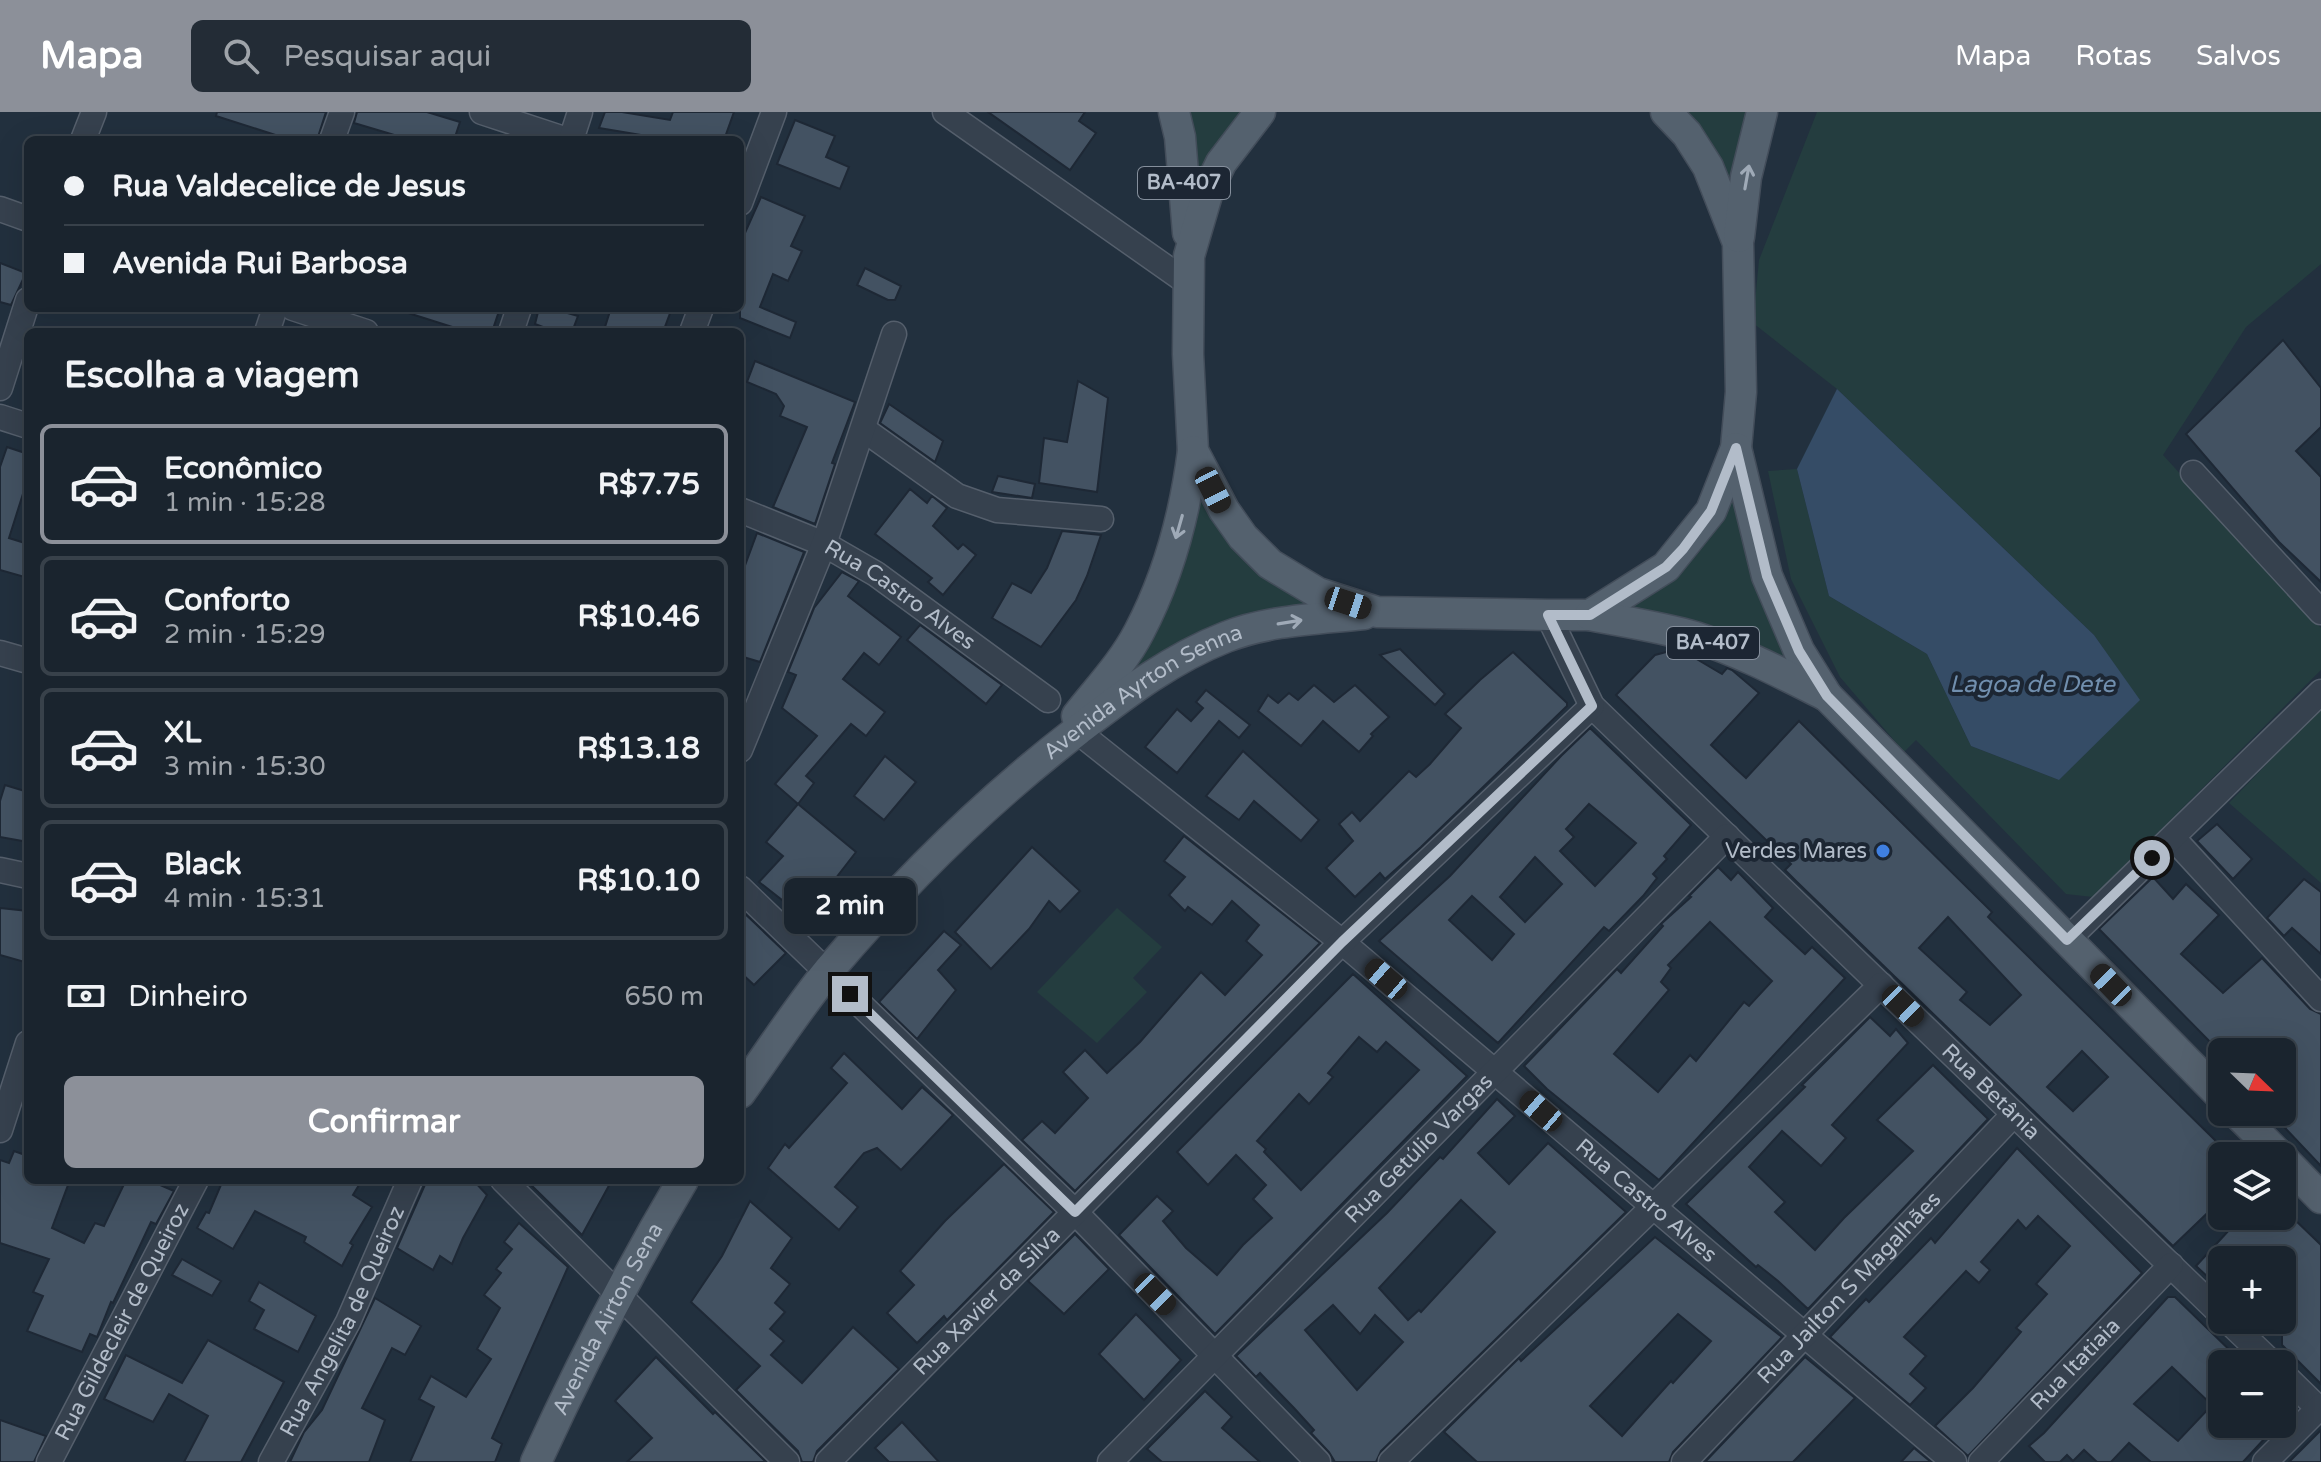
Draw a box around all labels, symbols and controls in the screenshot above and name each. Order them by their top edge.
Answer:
search box [191,20,751,92]
text: Mapa [40,33,143,79]
icon: search [219,34,263,78]
text: Pesquisar aqui [283,38,491,75]
text: Mapa [1955,39,2031,73]
text: Rotas [2075,39,2152,73]
text: Salvos [2196,39,2281,73]
one-way arrow [1740,165,1755,190]
road number: BA-407 [1138,167,1230,199]
text: Rua Valdecelice de Jesus [112,168,466,205]
text: Avenida Rui Barbosa [112,245,408,282]
text: Escolha a viagem [64,354,359,397]
icon: car [68,448,140,520]
text: Econômico [164,450,322,487]
car [1191,463,1235,517]
text: R$7.75 [598,466,700,503]
text: 1 min · 15:28 [164,487,326,518]
one-way arrow [1171,514,1186,540]
street label: Rua Castro Alves [820,534,980,655]
icon: car [68,580,140,652]
text: Conforto [164,582,290,619]
car [1321,584,1375,622]
text: R$10.46 [578,598,700,635]
one-way arrow [1277,614,1302,629]
text: 2 min · 15:29 [164,619,326,650]
street label: Avenida Ayrton Senna [1038,619,1246,765]
road number: BA-407 [1667,627,1759,659]
water label: Lagoa de Dete [1949,670,2116,699]
icon: car [68,712,140,784]
text: XL [164,714,201,751]
text: R$13.18 [577,730,700,767]
text: 3 min · 15:30 [164,751,326,782]
place label: Verdes Mares [1725,838,1867,864]
route start [2134,840,2170,876]
marker: Verdes Mares [1874,842,1892,860]
icon: car [68,844,140,916]
text: Black [164,846,241,883]
text: R$10.10 [577,862,700,899]
callout: 2 min [784,878,916,934]
text: 4 min · 15:31 [164,883,326,914]
text: 2 min [815,890,885,921]
car [1360,954,1412,1004]
car [2086,959,2136,1011]
icon: cash [64,974,108,1018]
route end [832,976,868,1012]
text: Dinheiro [128,978,248,1015]
text: 650 m [624,981,704,1012]
car [1877,981,1929,1031]
street label: Rua Betânia [1936,1038,2046,1145]
north arrow [2208,1038,2296,1126]
map controls [2208,1038,2296,1438]
street label: Rua Getúlio Vargas [1340,1068,1498,1229]
button: Confirmar [64,1076,704,1168]
car [1515,1086,1567,1136]
street label: Rua Castro Alves [1570,1133,1722,1268]
button: layers [2208,1142,2296,1230]
street label: Rua Jailton S Magalhães [1752,1186,1946,1389]
street label: Rua Gildecleir de Queiroz [49,1199,195,1445]
street label: Rua Angelita de Queiroz [274,1202,410,1441]
street label: Avenida Airton Sena [547,1218,668,1419]
street label: Rua Xavier da Silva [908,1222,1066,1381]
button: + [2208,1246,2296,1334]
car [1130,1269,1180,1319]
street label: Rua Itatiaia [2025,1313,2126,1416]
button: − [2208,1350,2296,1438]

